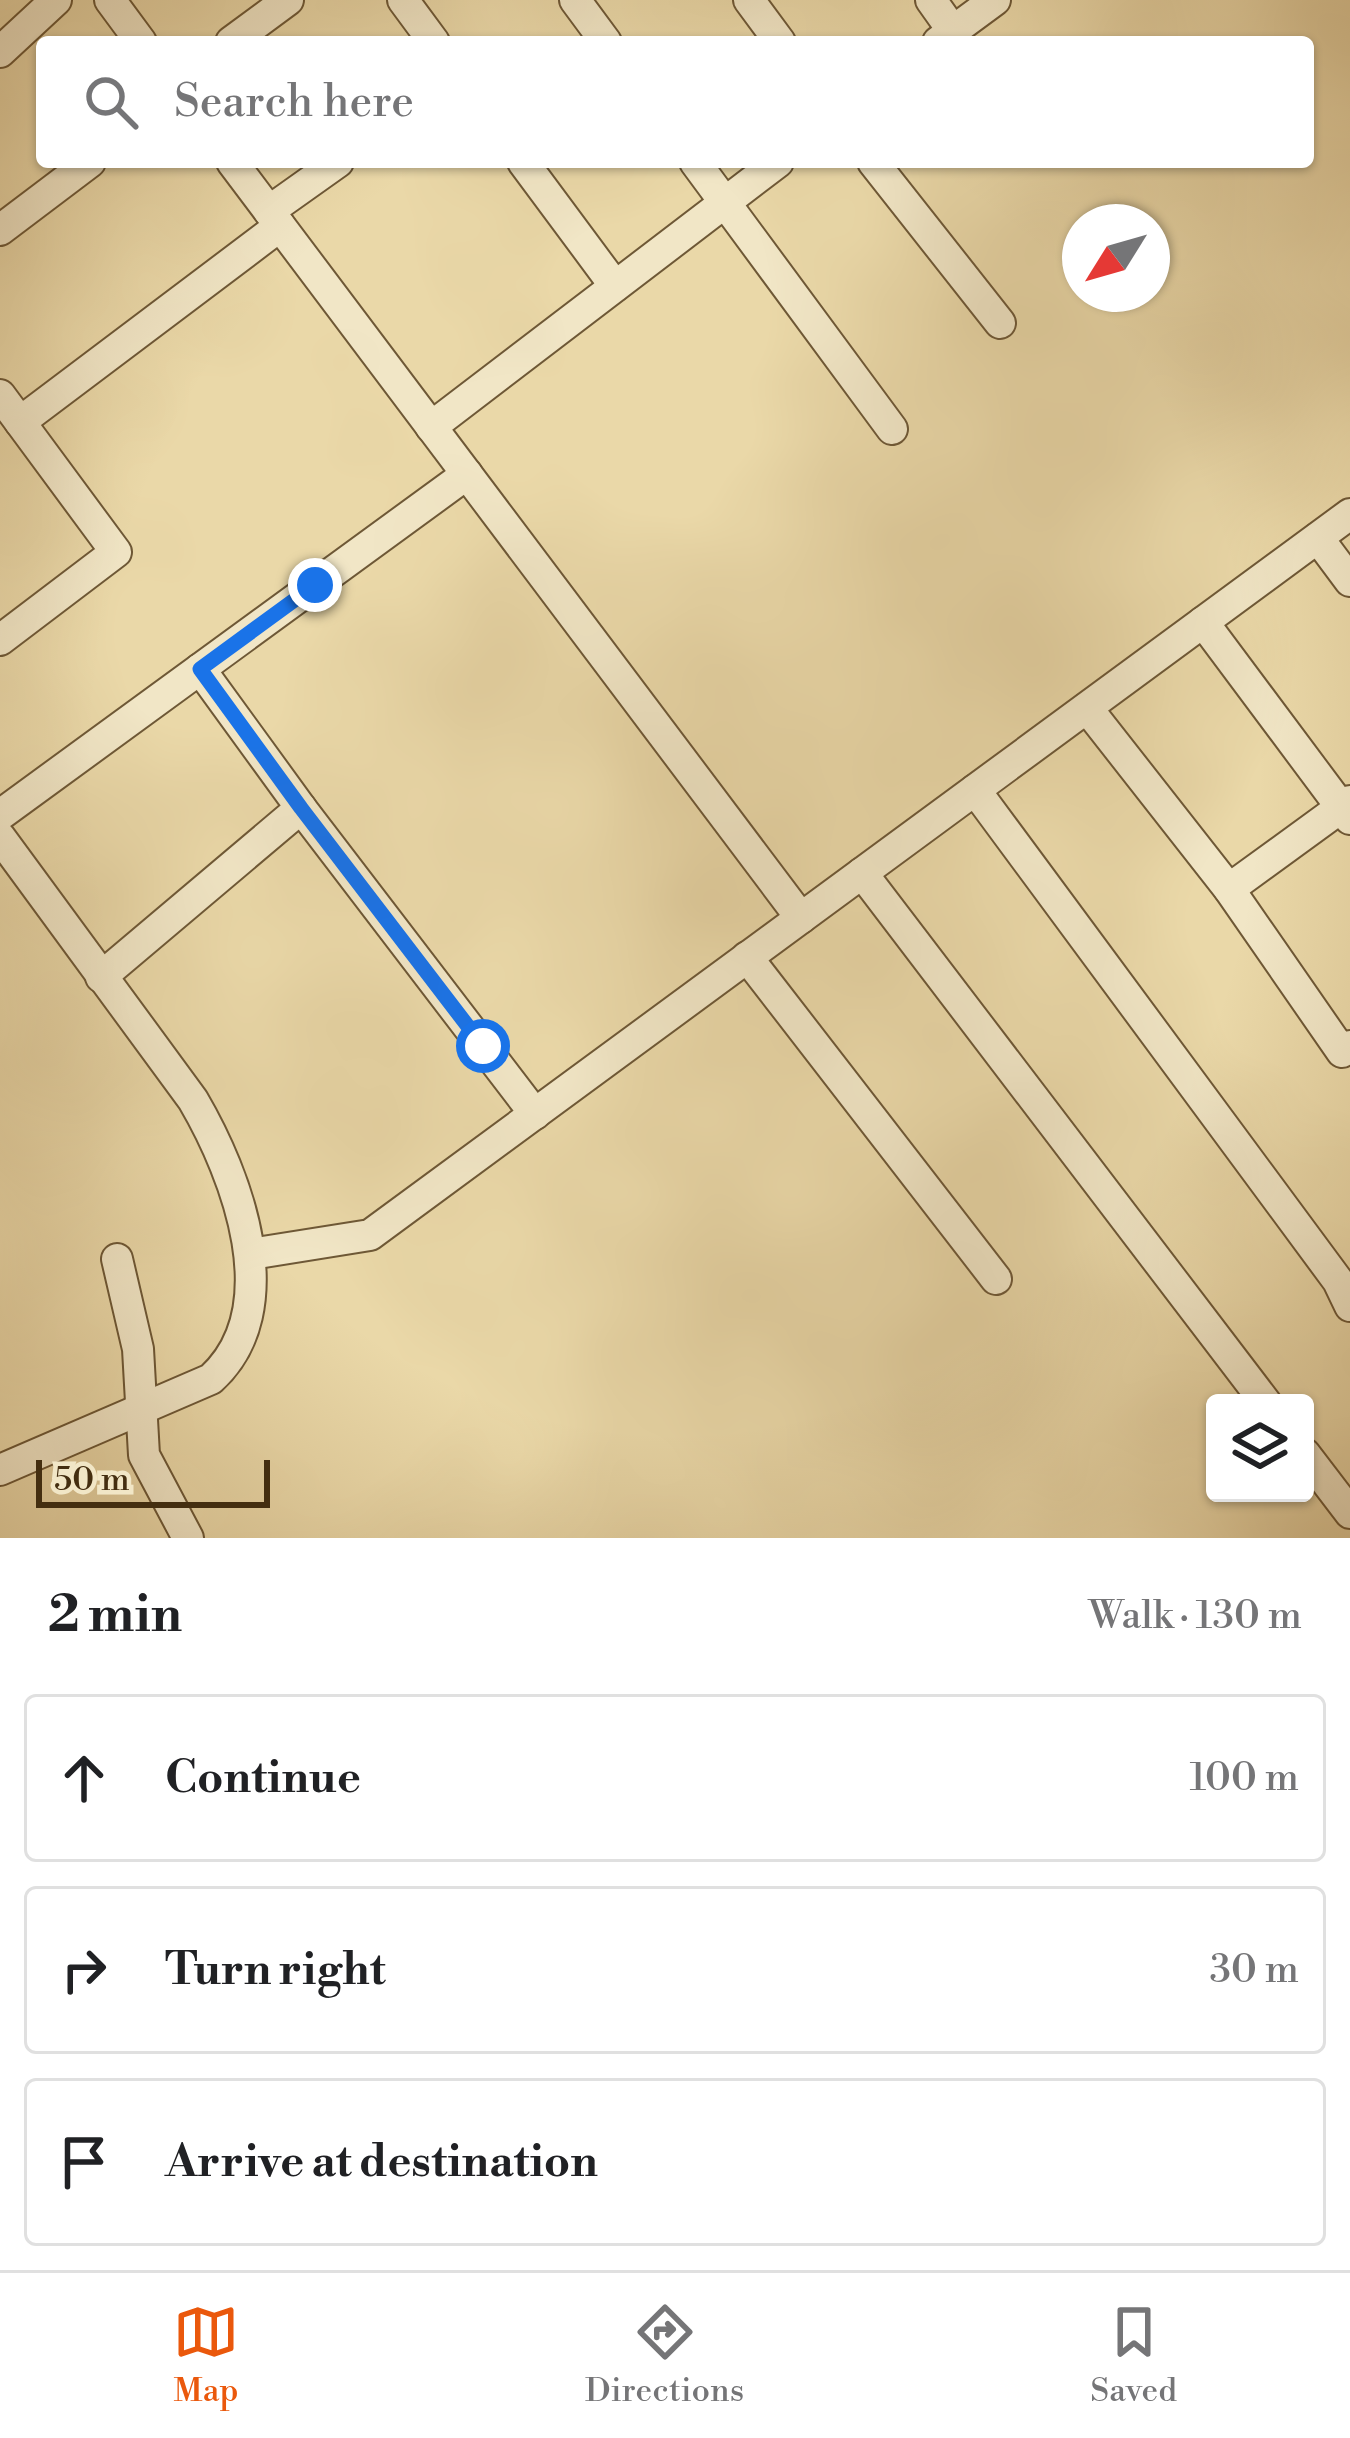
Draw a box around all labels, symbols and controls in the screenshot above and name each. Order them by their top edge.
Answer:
search box [36,36,1314,168]
icon: search [78,69,144,135]
text: Search here [174,74,414,131]
north arrow [1062,204,1170,312]
route end [288,558,342,612]
route start [456,1019,510,1073]
map controls [1206,1394,1314,1502]
button: layers [1206,1394,1314,1502]
scale bar [36,1454,270,1507]
text: 50 m [54,1460,130,1501]
text: 2 min [48,1584,182,1648]
text: Walk · 130 m [1089,1592,1302,1641]
icon: ahead [51,1745,117,1811]
text: Continue [165,1750,361,1807]
text: 100 m [1190,1754,1299,1803]
icon: right [51,1937,117,2003]
text: Turn right [165,1942,386,1999]
text: 30 m [1209,1946,1299,1995]
icon: arrive [51,2129,117,2195]
text: Arrive at destination [165,2134,598,2191]
tab: Map [173,2299,239,2412]
tab: Directions [585,2299,744,2412]
tab: Saved [1090,2299,1177,2412]

